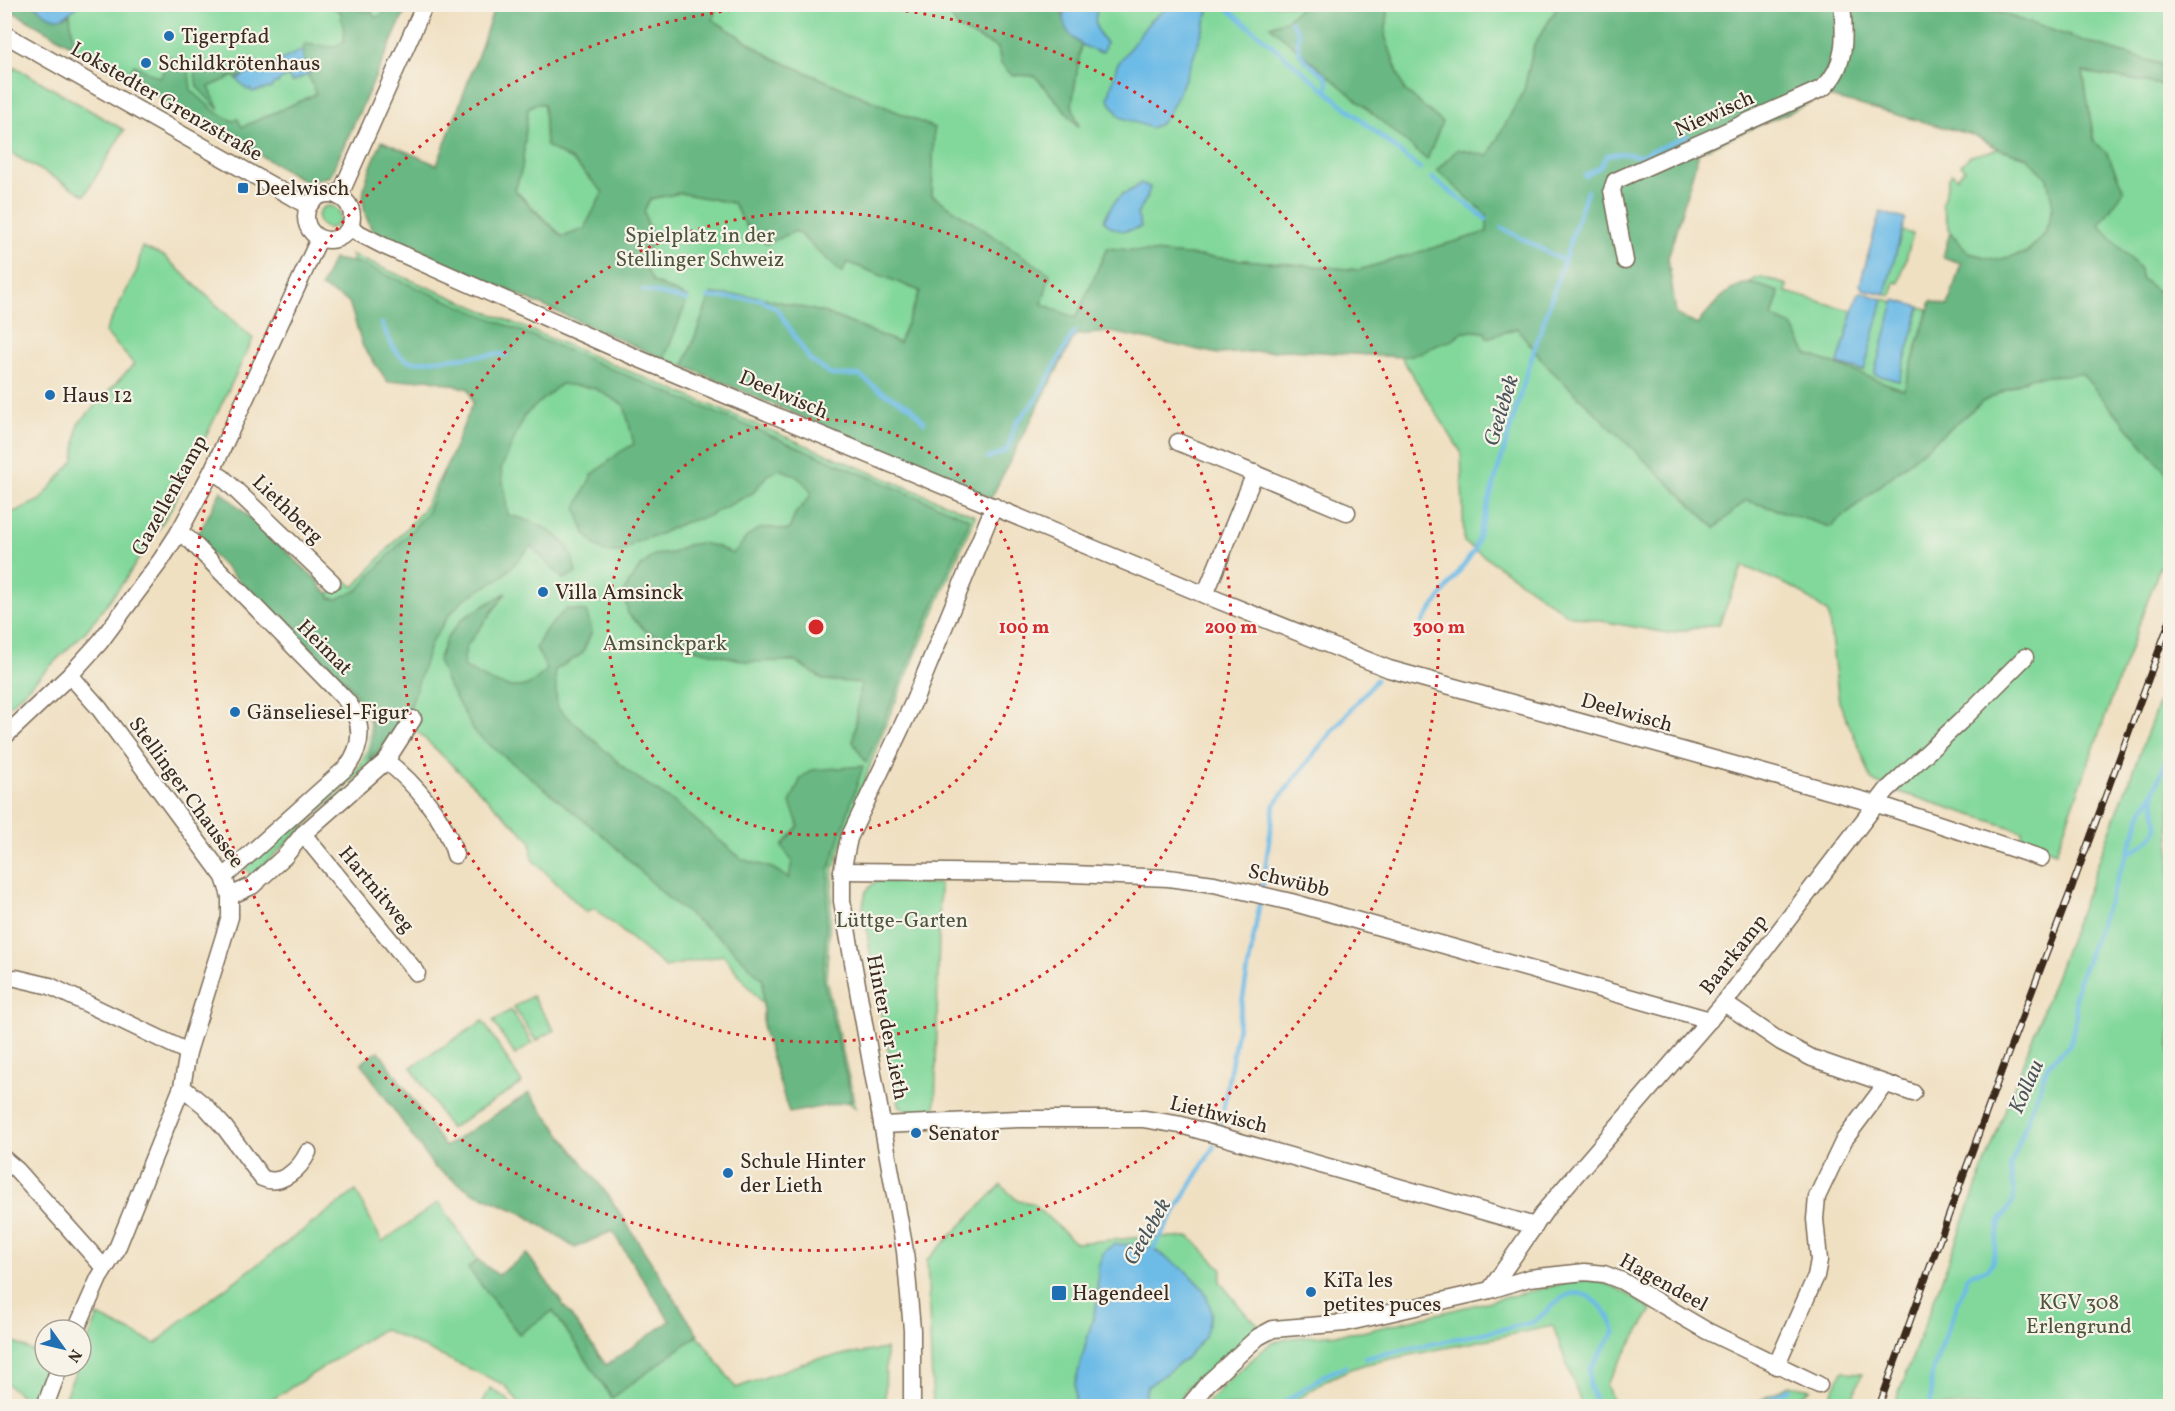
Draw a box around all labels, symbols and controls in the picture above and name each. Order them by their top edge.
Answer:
place label: Tigerpfad [181,23,270,52]
marker: Tigerpfad [162,29,176,43]
street label: Lokstedter Grenzstraße [65,35,268,169]
place label: Schildkrötenhaus [158,50,320,79]
marker: Schildkrötenhaus [139,56,153,70]
street label: Niewisch [1670,84,1759,145]
place label: Deelwisch [255,175,349,204]
marker: Deelwisch [236,181,250,195]
park label: Spielplatz in der Stellinger Schweiz [616,222,784,275]
street label: Deelwisch [734,364,833,427]
water label: Geelebek [1477,371,1528,450]
place label: Haus 12 [62,382,133,411]
marker: Haus 12 [43,388,57,402]
street label: Gazellenkamp [125,430,215,561]
street label: Liethberg [245,469,329,551]
place label: Villa Amsinck [555,579,684,608]
marker: Villa Amsinck [536,585,550,599]
street label: Heimat [290,614,358,682]
text: 100 m [999,616,1049,641]
text: 200 m [1205,616,1257,641]
text: 300 m [1413,616,1465,641]
centre of rings [806,617,826,637]
park label: Amsinckpark [603,630,728,659]
street label: Deelwisch [1577,686,1676,740]
place label: Gänseliesel-Figur [247,699,409,728]
marker: Gänseliesel-Figur [228,705,242,719]
street label: Stellinger Chaussee [121,711,251,874]
street label: Hartnitweg [331,840,421,940]
street label: Schwübb [1245,857,1332,906]
park label: Lüttge-Garten [836,907,968,936]
street label: Baarkamp [1693,908,1775,1001]
street label: Hinter der Lieth [858,952,915,1102]
water label: Kollau [2002,1055,2053,1119]
street label: Liethwisch [1167,1089,1271,1142]
place label: Senator [928,1120,1000,1149]
marker: Senator [909,1126,923,1140]
place label: Schule Hinter der Lieth [740,1148,866,1201]
marker: Schule Hinter der Lieth [721,1166,735,1180]
water label: Geelebek [1117,1193,1180,1272]
street label: Hagendeel [1614,1247,1713,1320]
place label: KiTa les petites puces [1323,1267,1441,1320]
place label: Hagendeel [1072,1280,1170,1309]
marker: Hagendeel [1050,1284,1068,1302]
marker: KiTa les petites puces [1304,1285,1318,1299]
park label: KGV 308 Erlengrund [2026,1289,2132,1342]
north arrow [33,1318,93,1378]
text: N [61,1344,86,1367]

